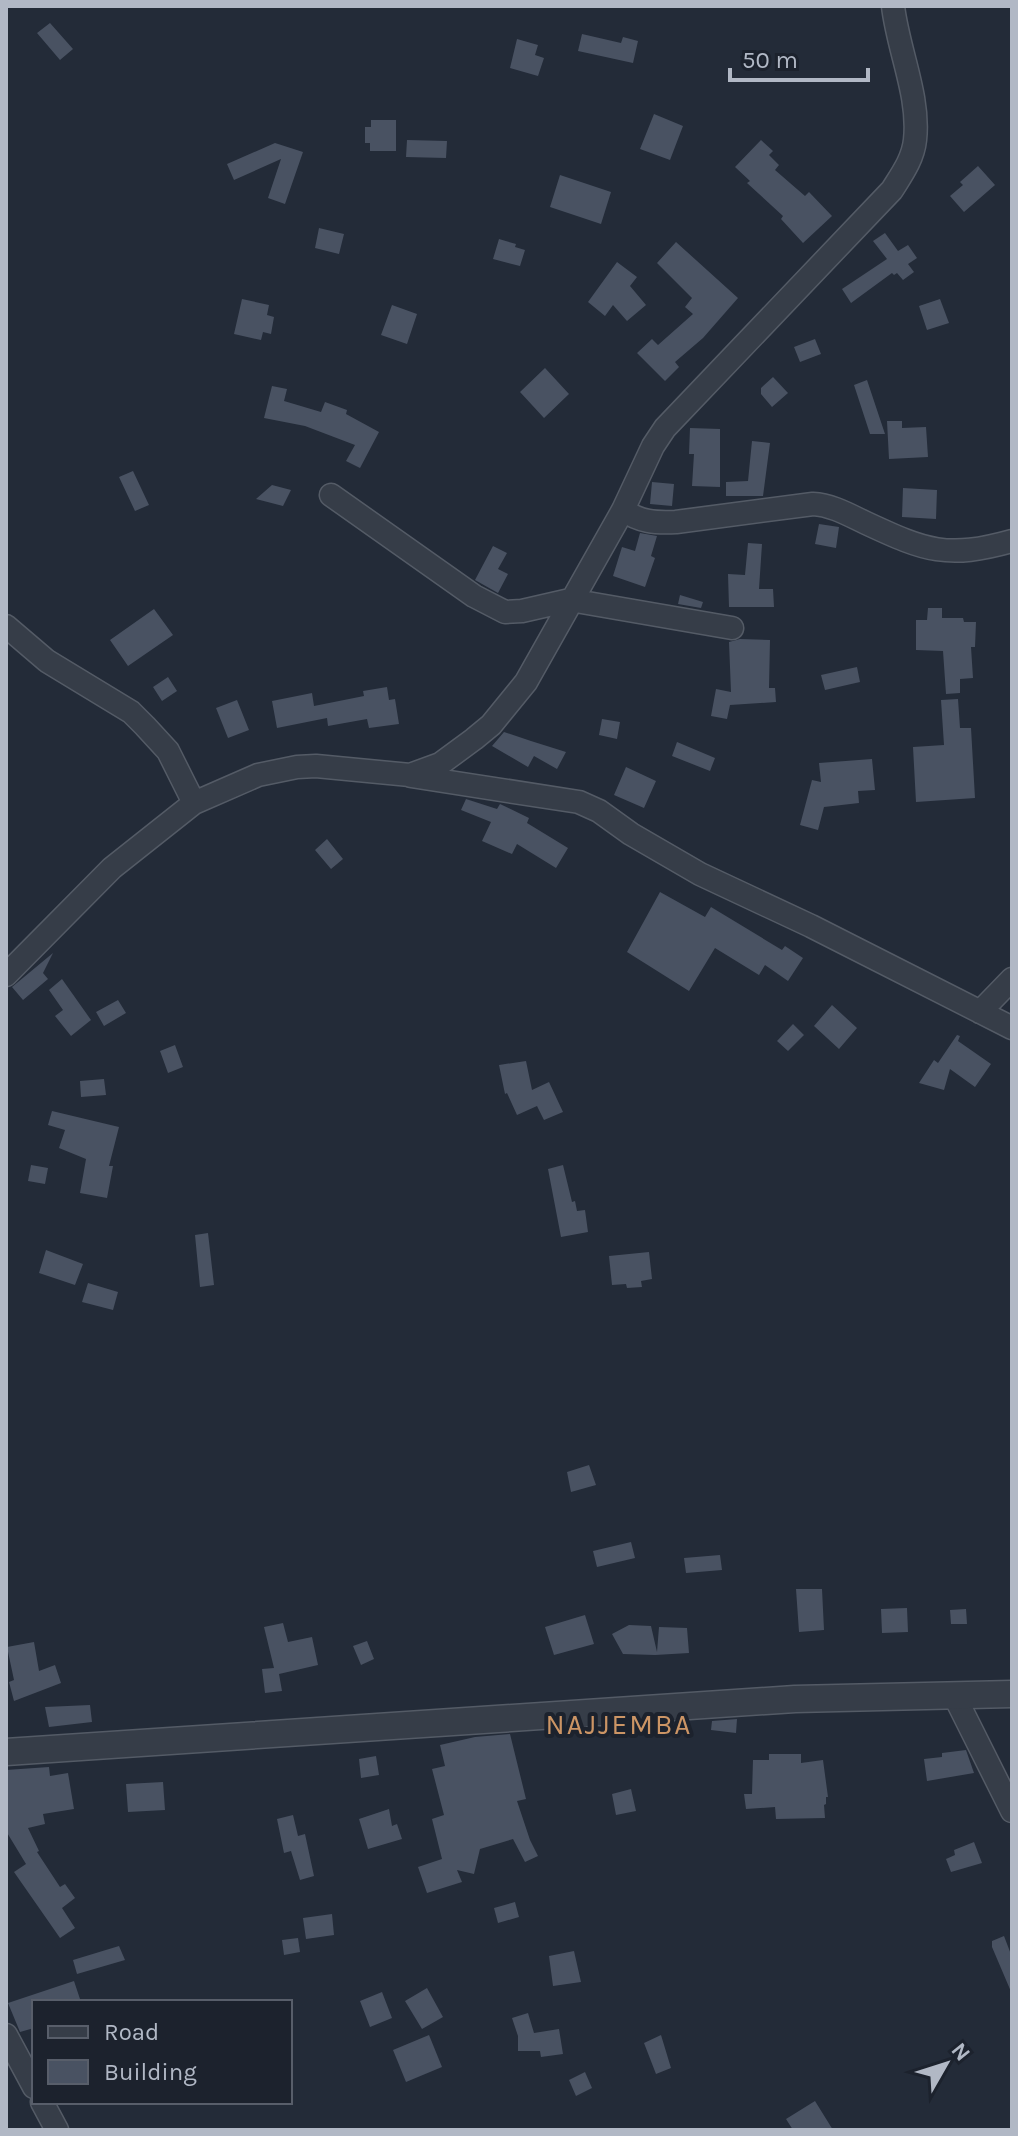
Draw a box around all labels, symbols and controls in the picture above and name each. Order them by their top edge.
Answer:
scale bar [730,32,868,82]
text: 50 m [742,46,798,74]
district label: NAJJEMBA [546,1708,692,1741]
legend [32,2000,292,2104]
text: Road [104,2018,159,2046]
north arrow [906,2024,986,2104]
text: N [946,2038,976,2066]
text: Building [104,2058,197,2086]

